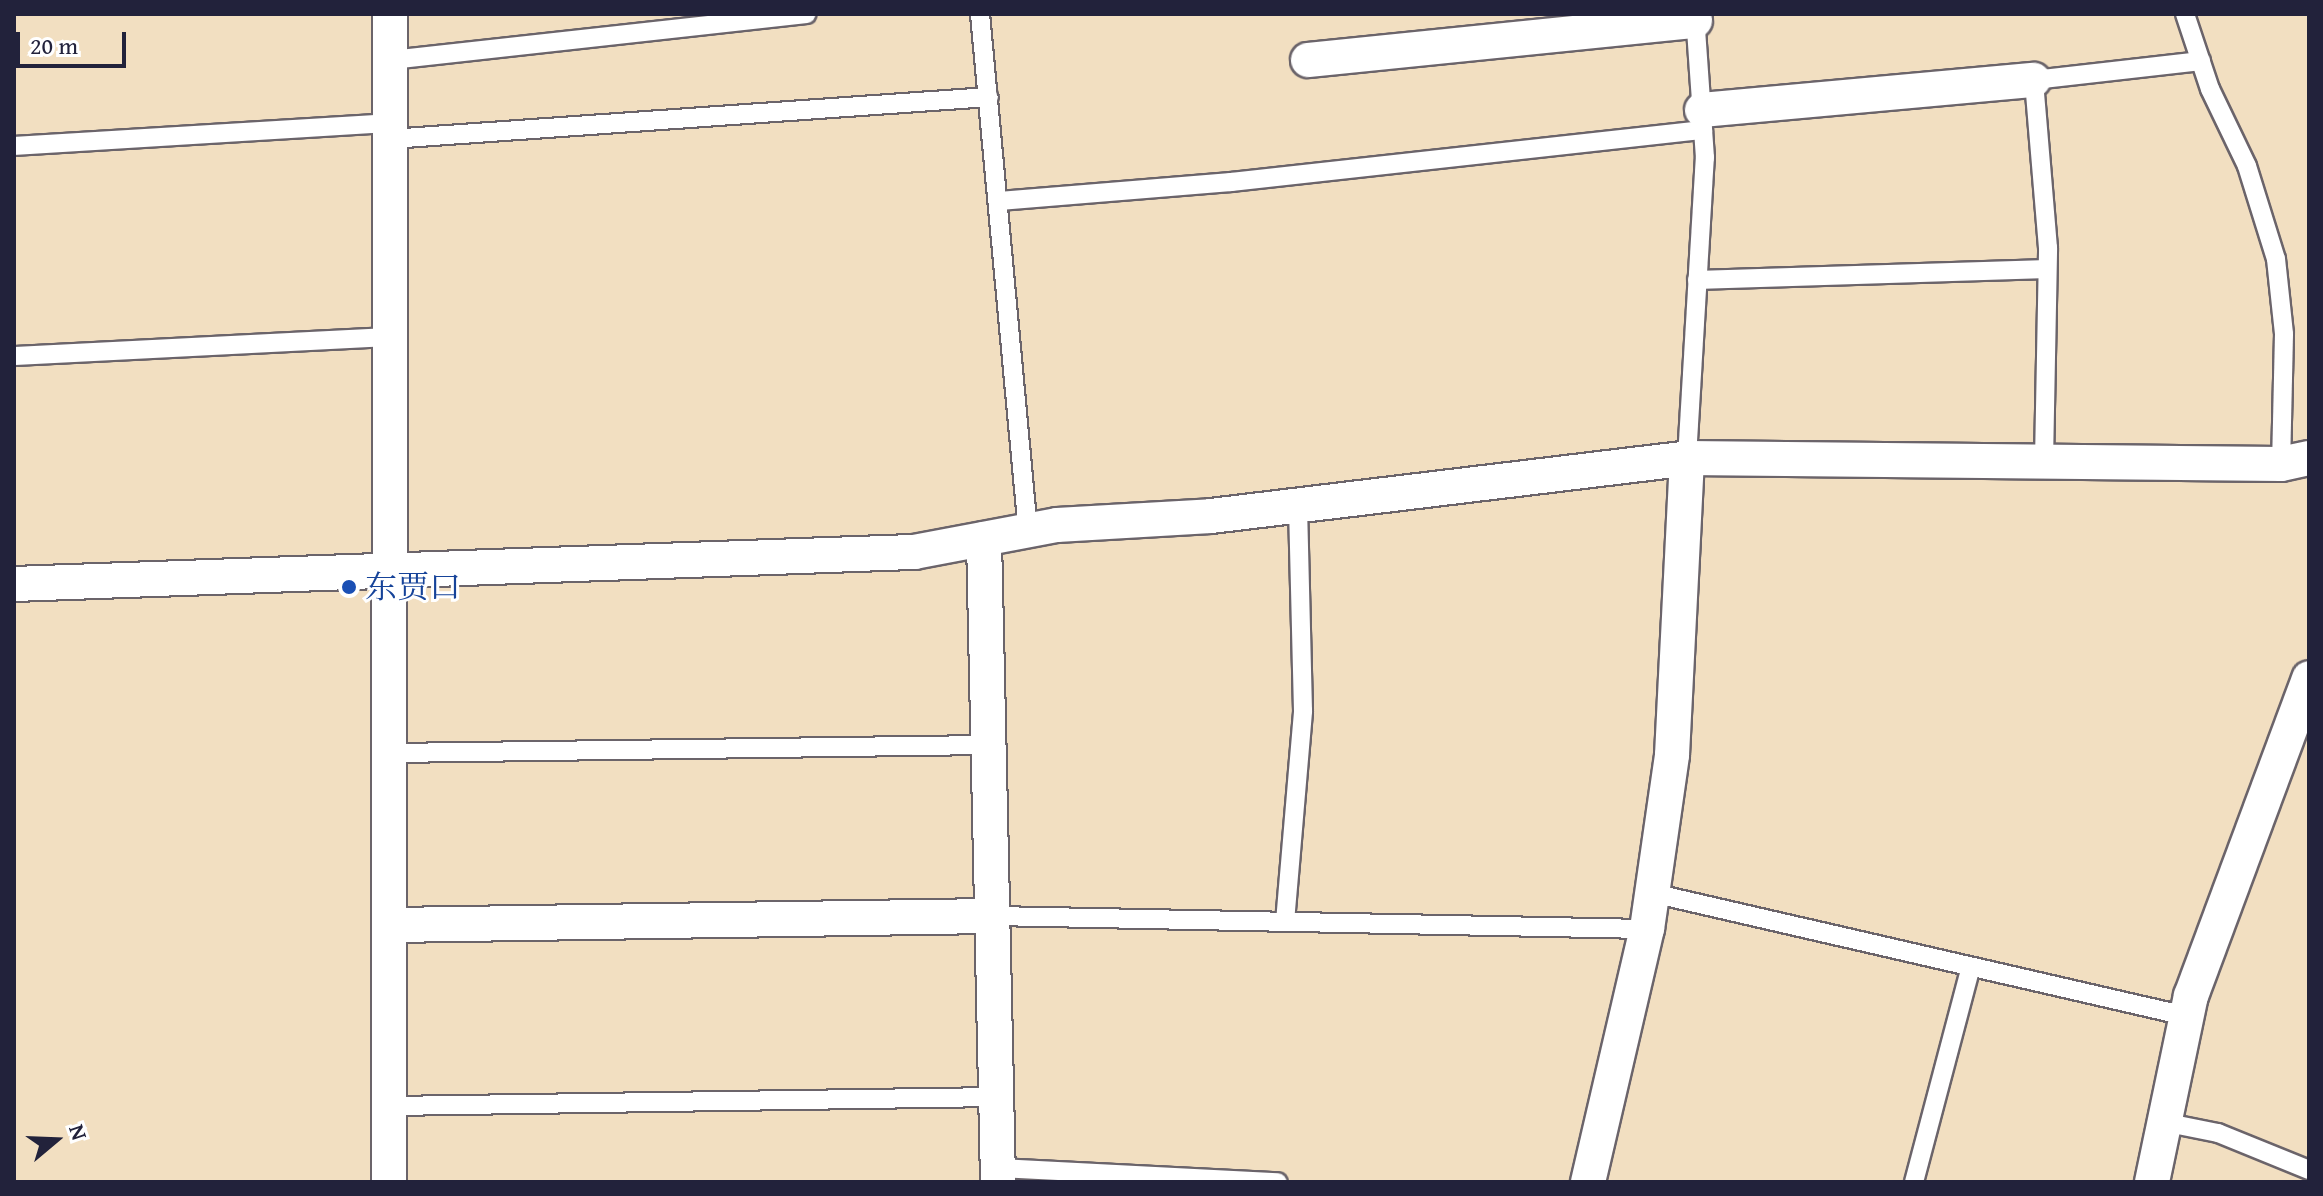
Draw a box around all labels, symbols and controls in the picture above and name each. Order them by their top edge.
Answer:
scale bar [20,16,130,66]
text: 20 m [30,28,78,63]
place label: 东贾口 [365,568,461,606]
marker: 东贾口 [340,578,358,596]
north arrow [16,1100,96,1180]
text: N [61,1120,96,1144]

